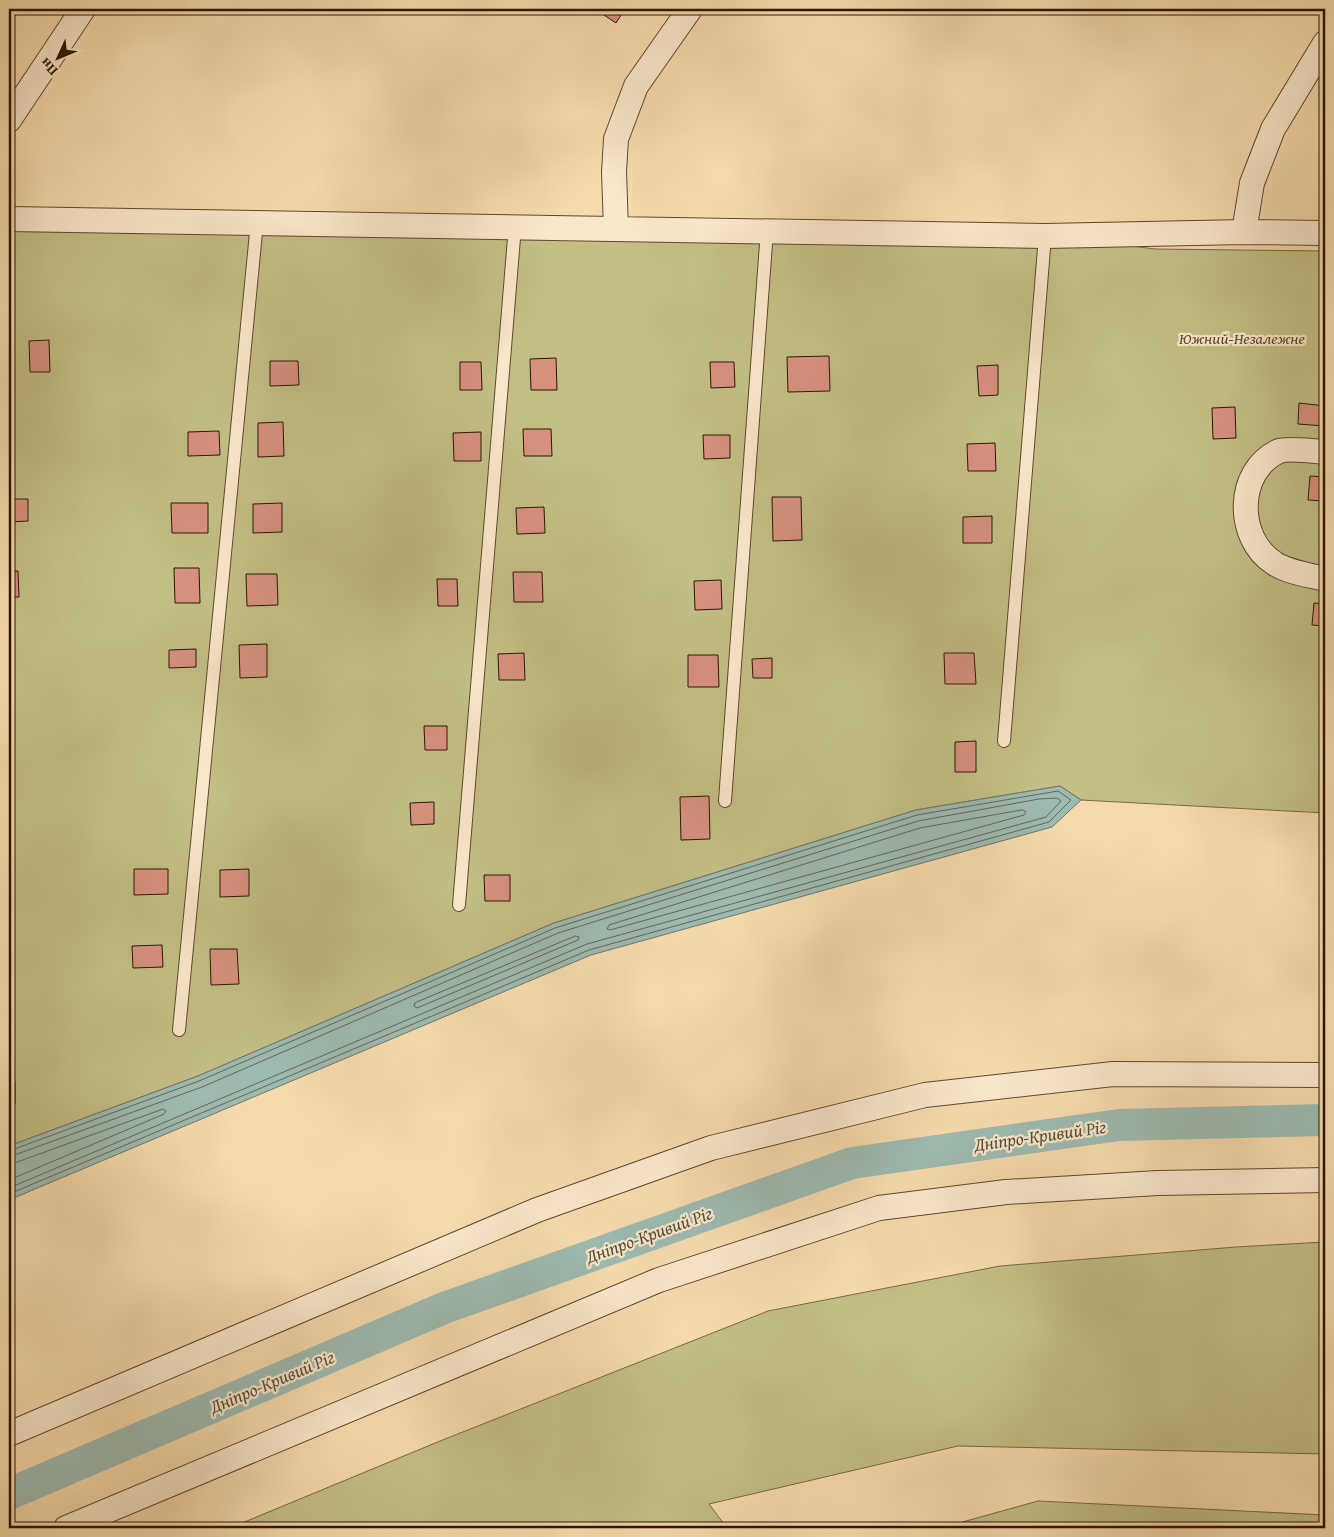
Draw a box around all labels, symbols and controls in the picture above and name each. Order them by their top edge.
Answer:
north arrow [32,32,82,82]
text: Пн [35,53,62,80]
park label: Южний-Незалежне [1179,326,1305,350]
water label: Дніпро-Кривий Ріг [971,1113,1108,1158]
water label: Дніпро-Кривий Ріг [581,1199,716,1270]
water label: Дніпро-Кривий Ріг [204,1343,339,1420]

